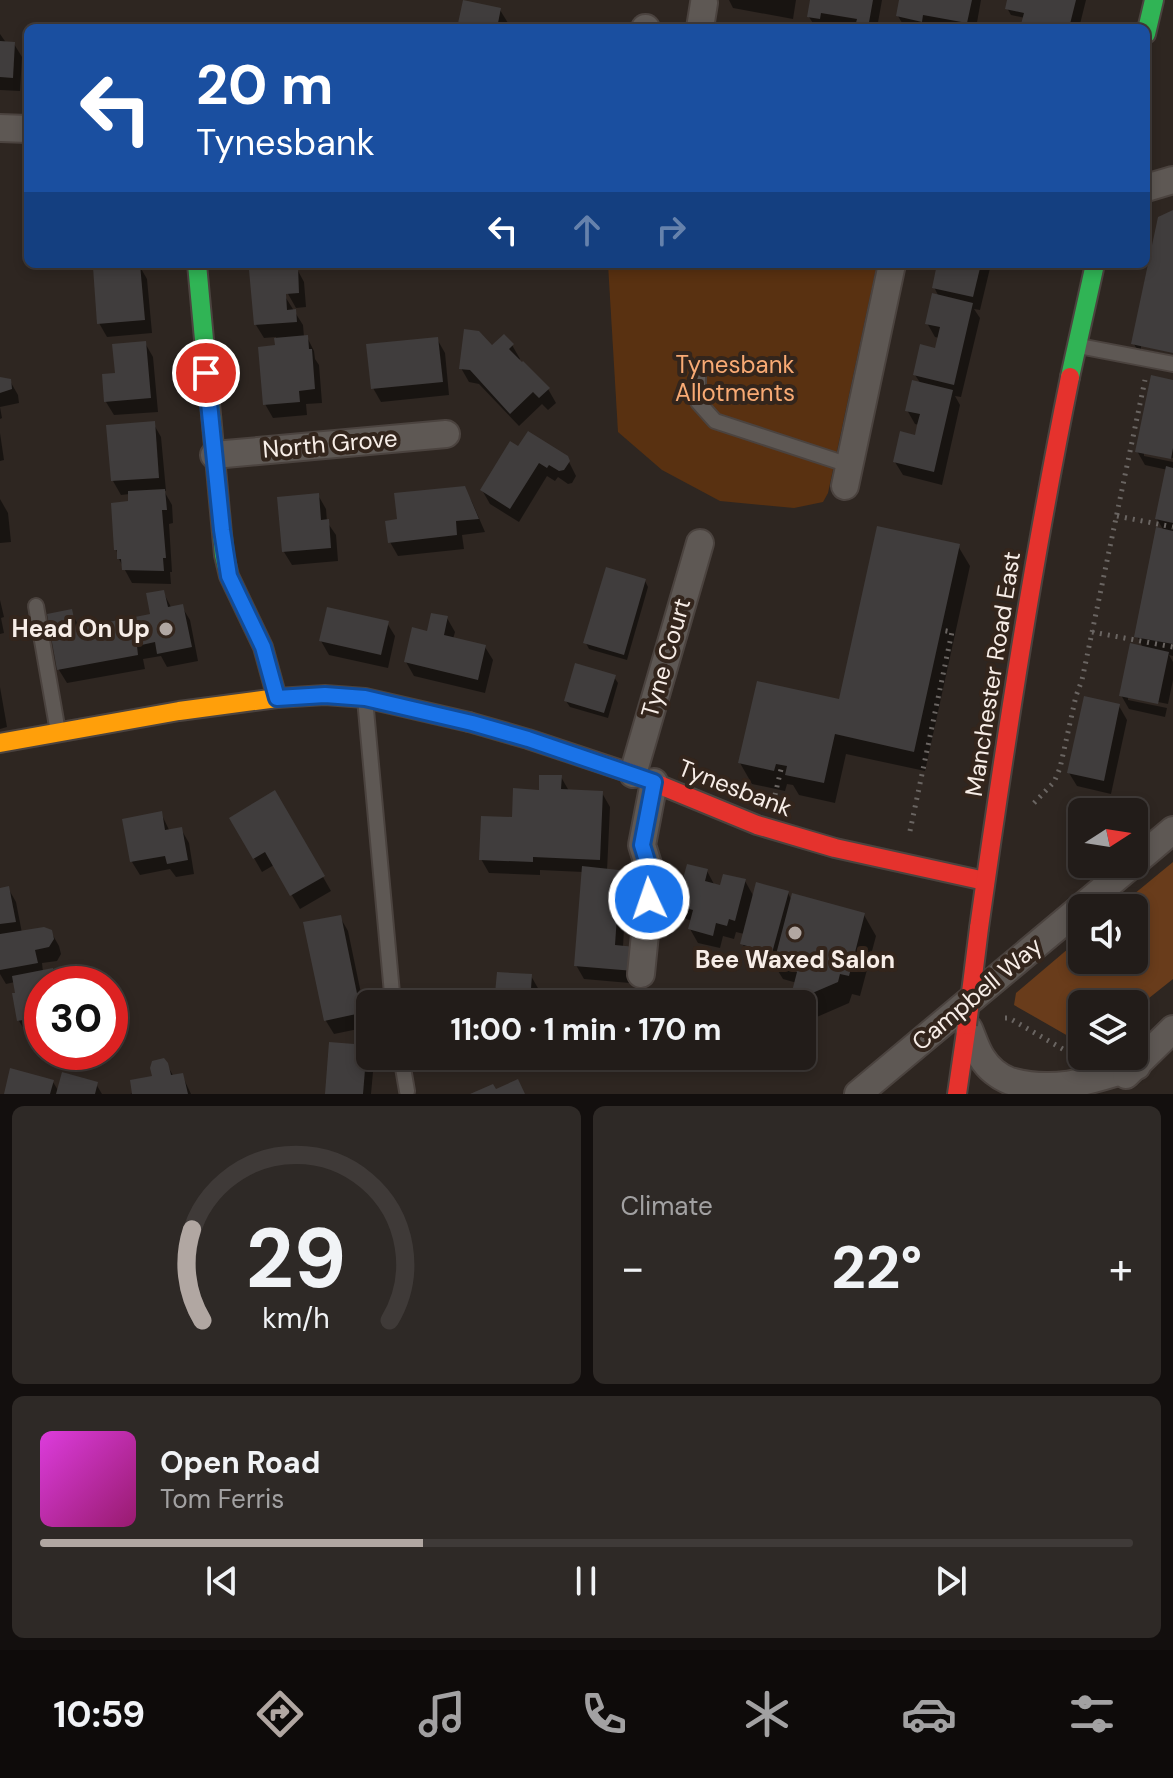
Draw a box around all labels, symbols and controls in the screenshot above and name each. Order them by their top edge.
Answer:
text: 20 m [196,48,333,121]
icon: left [64,56,168,160]
text: Tynesbank [196,119,375,166]
icon: left [481,208,525,252]
icon: ahead [565,208,609,252]
icon: right [649,208,693,252]
pin [172,339,240,407]
park label: Tynesbank Allotments [675,349,795,408]
icon: arrive [184,351,228,395]
street label: North Grove [261,422,399,465]
street label: Manchester Road East [958,549,1027,799]
street label: Tyne Court [634,595,697,721]
place label: Head On Up [12,613,150,644]
marker: Head On Up [157,620,175,638]
street label: Tynesbank [674,752,796,823]
north arrow [1068,798,1148,878]
map controls [1068,798,1148,1070]
position arrow [607,857,691,941]
button: sound [1068,894,1148,974]
marker: Bee Waxed Salon [786,924,804,942]
street label: Campbell Way [905,930,1048,1057]
place label: Bee Waxed Salon [695,944,895,975]
speed limit sign: 30 [24,966,128,1070]
button: layers [1068,990,1148,1070]
text: 11:00 · 1 min · 170 m [450,1010,722,1049]
text: Climate [621,1189,713,1223]
text: 29 [246,1204,346,1313]
text: 22° [831,1228,922,1307]
text: − [621,1239,645,1297]
text: + [1109,1239,1133,1297]
text: km/h [262,1300,330,1337]
text: Open Road [160,1443,320,1482]
text: Tom Ferris [160,1482,284,1516]
icon: previous [200,1559,244,1603]
icon: pause [564,1559,608,1603]
icon: next [929,1559,973,1603]
icon: directions [252,1686,308,1742]
icon: music [414,1686,470,1742]
icon: phone [576,1686,632,1742]
icon: climate [739,1686,795,1742]
icon: car [901,1686,957,1742]
icon: filters [1064,1686,1120,1742]
text: 10:59 [53,1691,145,1738]

